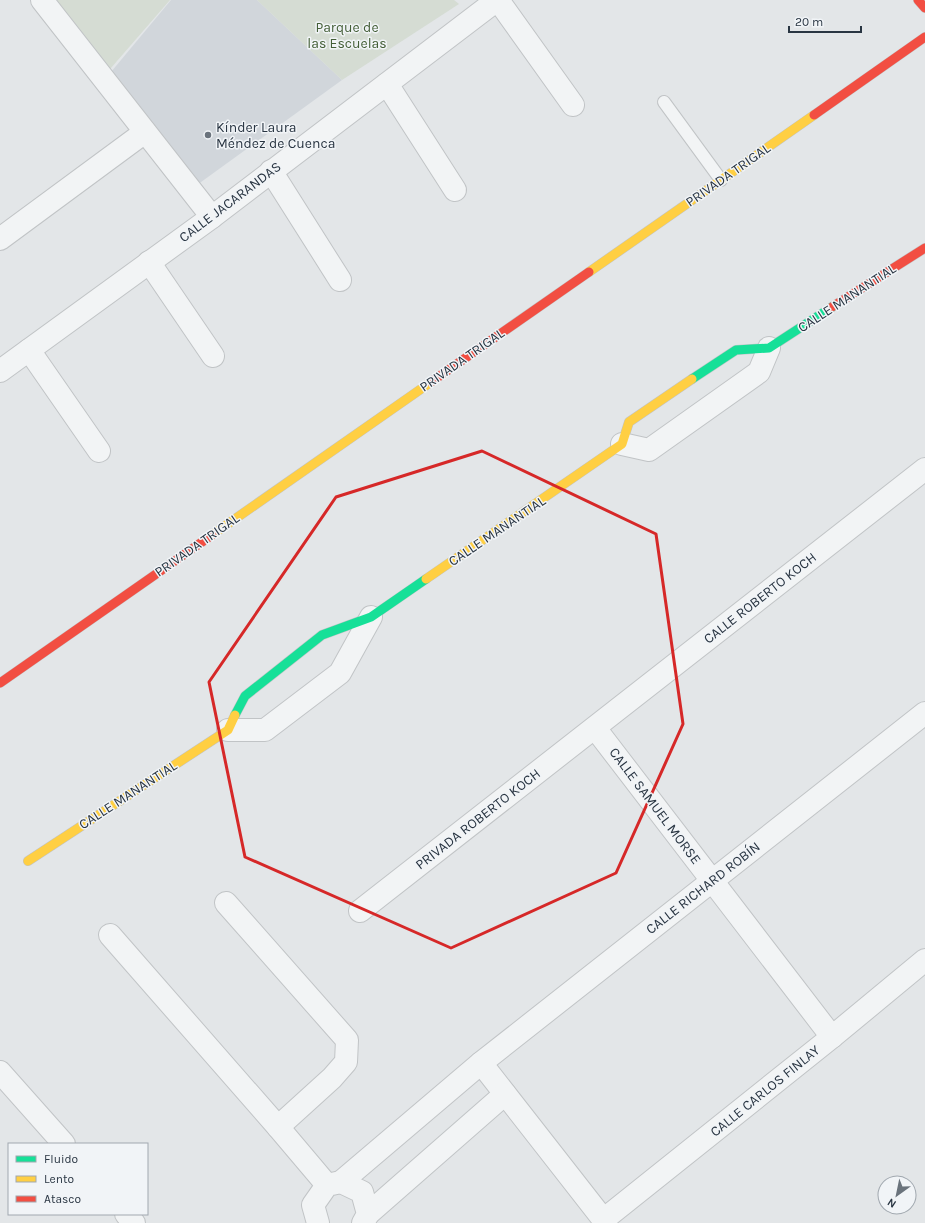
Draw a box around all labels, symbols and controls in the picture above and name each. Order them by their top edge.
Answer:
scale bar [789,8,861,34]
text: 20 m [795,15,823,29]
park label: Parque de las Escuelas [307,19,387,52]
place label: Kínder Laura Méndez de Cuenca [216,119,335,152]
marker: Kínder Laura Méndez de Cuenca [203,130,213,140]
street label: PRIVADA TRIGAL [682,139,774,210]
street label: CALLE JACARANDAS [176,158,284,246]
street label: CALLE MANANTIAL [795,260,900,336]
street label: PRIVADA TRIGAL [416,324,508,395]
street label: CALLE MANANTIAL [445,492,549,570]
street label: PRIVADA TRIGAL [151,509,243,580]
street label: CALLE ROBERTO KOCH [700,549,820,647]
street label: CALLE SAMUEL MORSE [605,744,705,868]
street label: CALLE MANANTIAL [76,757,181,833]
street label: PRIVADA ROBERTO KOCH [412,765,544,873]
street label: CALLE RICHARD ROBÍN [642,837,764,938]
street label: CALLE CARLOS FINLAY [707,1041,824,1140]
legend [8,1143,148,1215]
text: Fluido [44,1152,78,1166]
text: Lento [44,1172,74,1186]
north arrow [877,1175,917,1215]
text: Atasco [44,1192,81,1206]
text: N [885,1195,899,1211]

